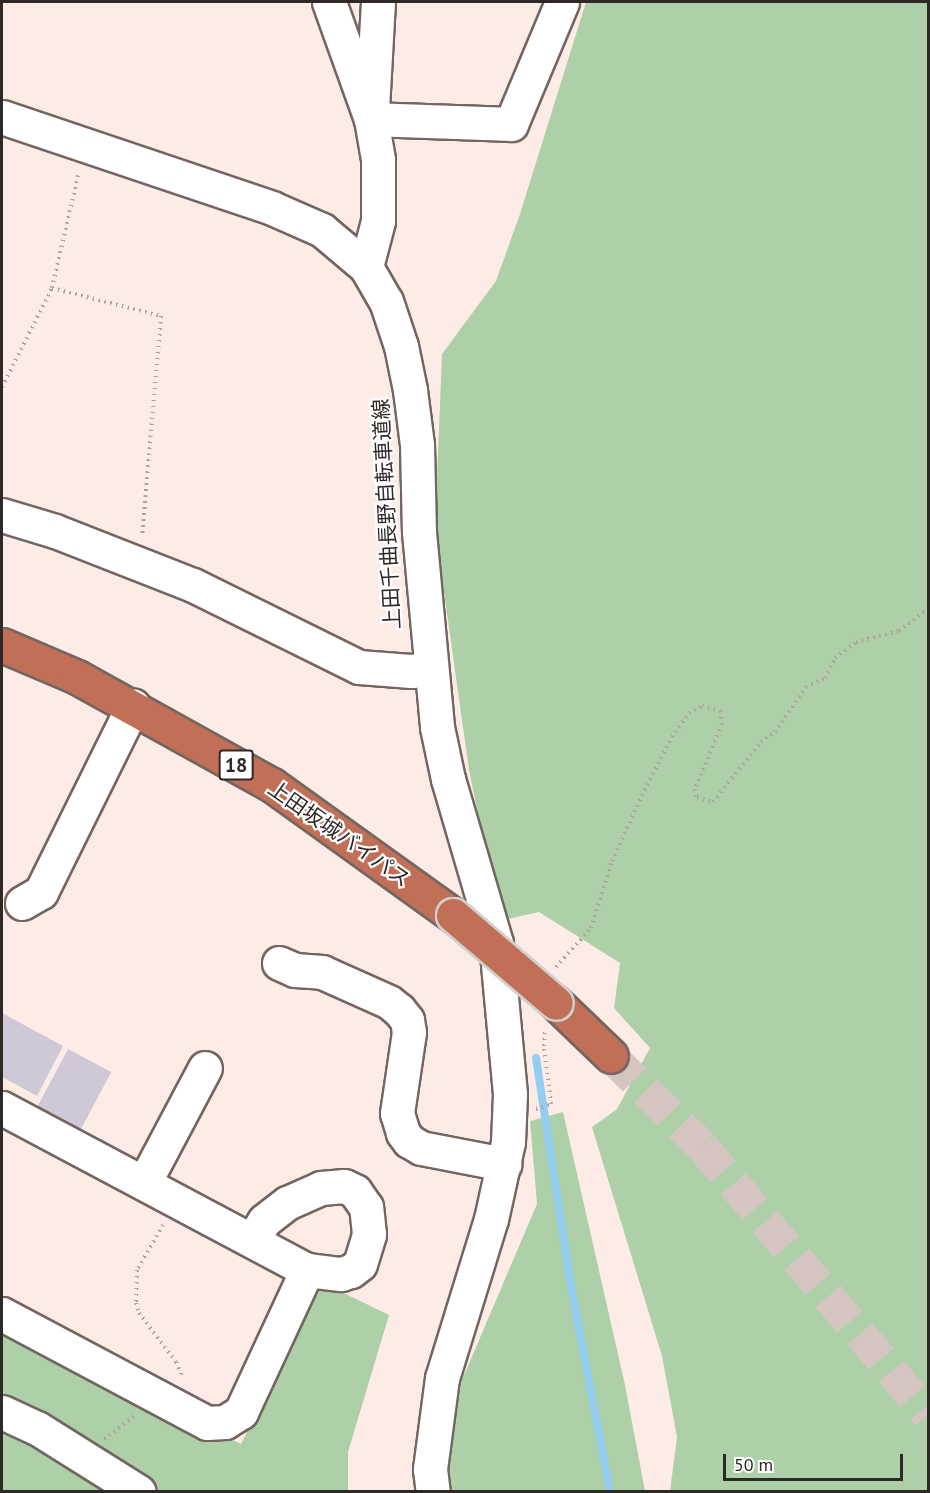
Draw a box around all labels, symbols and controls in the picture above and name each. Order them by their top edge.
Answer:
street label: 上田千曲長野自転車道線 [368,398,406,630]
road number: 18 [218,748,254,782]
street label: 上田坂城バイパス [263,775,415,893]
scale bar [726,1442,906,1480]
text: 50 m [734,1453,773,1476]

